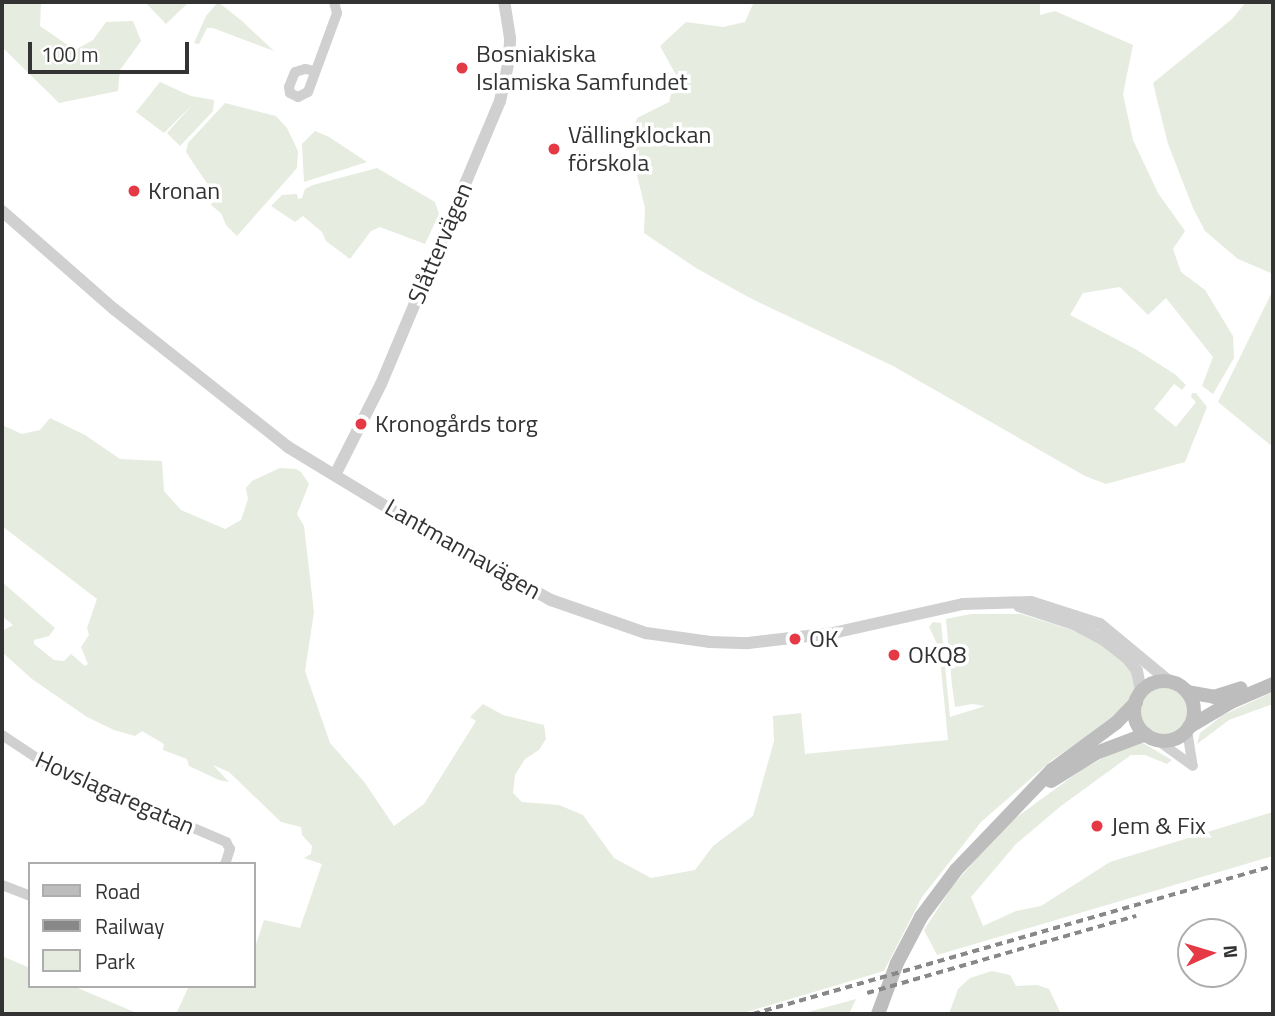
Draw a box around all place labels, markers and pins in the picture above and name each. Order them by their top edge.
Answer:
place label: Bosniakiska Islamiska Samfundet [476,40,688,96]
marker: Bosniakiska Islamiska Samfundet [454,60,470,76]
place label: Vällingklockan förskola [568,121,711,177]
marker: Vällingklockan förskola [546,141,562,157]
place label: Kronan [148,177,220,205]
marker: Kronan [126,183,142,199]
place label: Kronogårds torg [375,410,538,438]
marker: Kronogårds torg [353,416,369,432]
place label: OK [809,625,838,653]
marker: OK [787,631,803,647]
place label: OKQ8 [908,641,966,669]
marker: OKQ8 [886,647,902,663]
place label: Jem & Fix [1111,812,1206,840]
marker: Jem & Fix [1089,818,1105,834]

